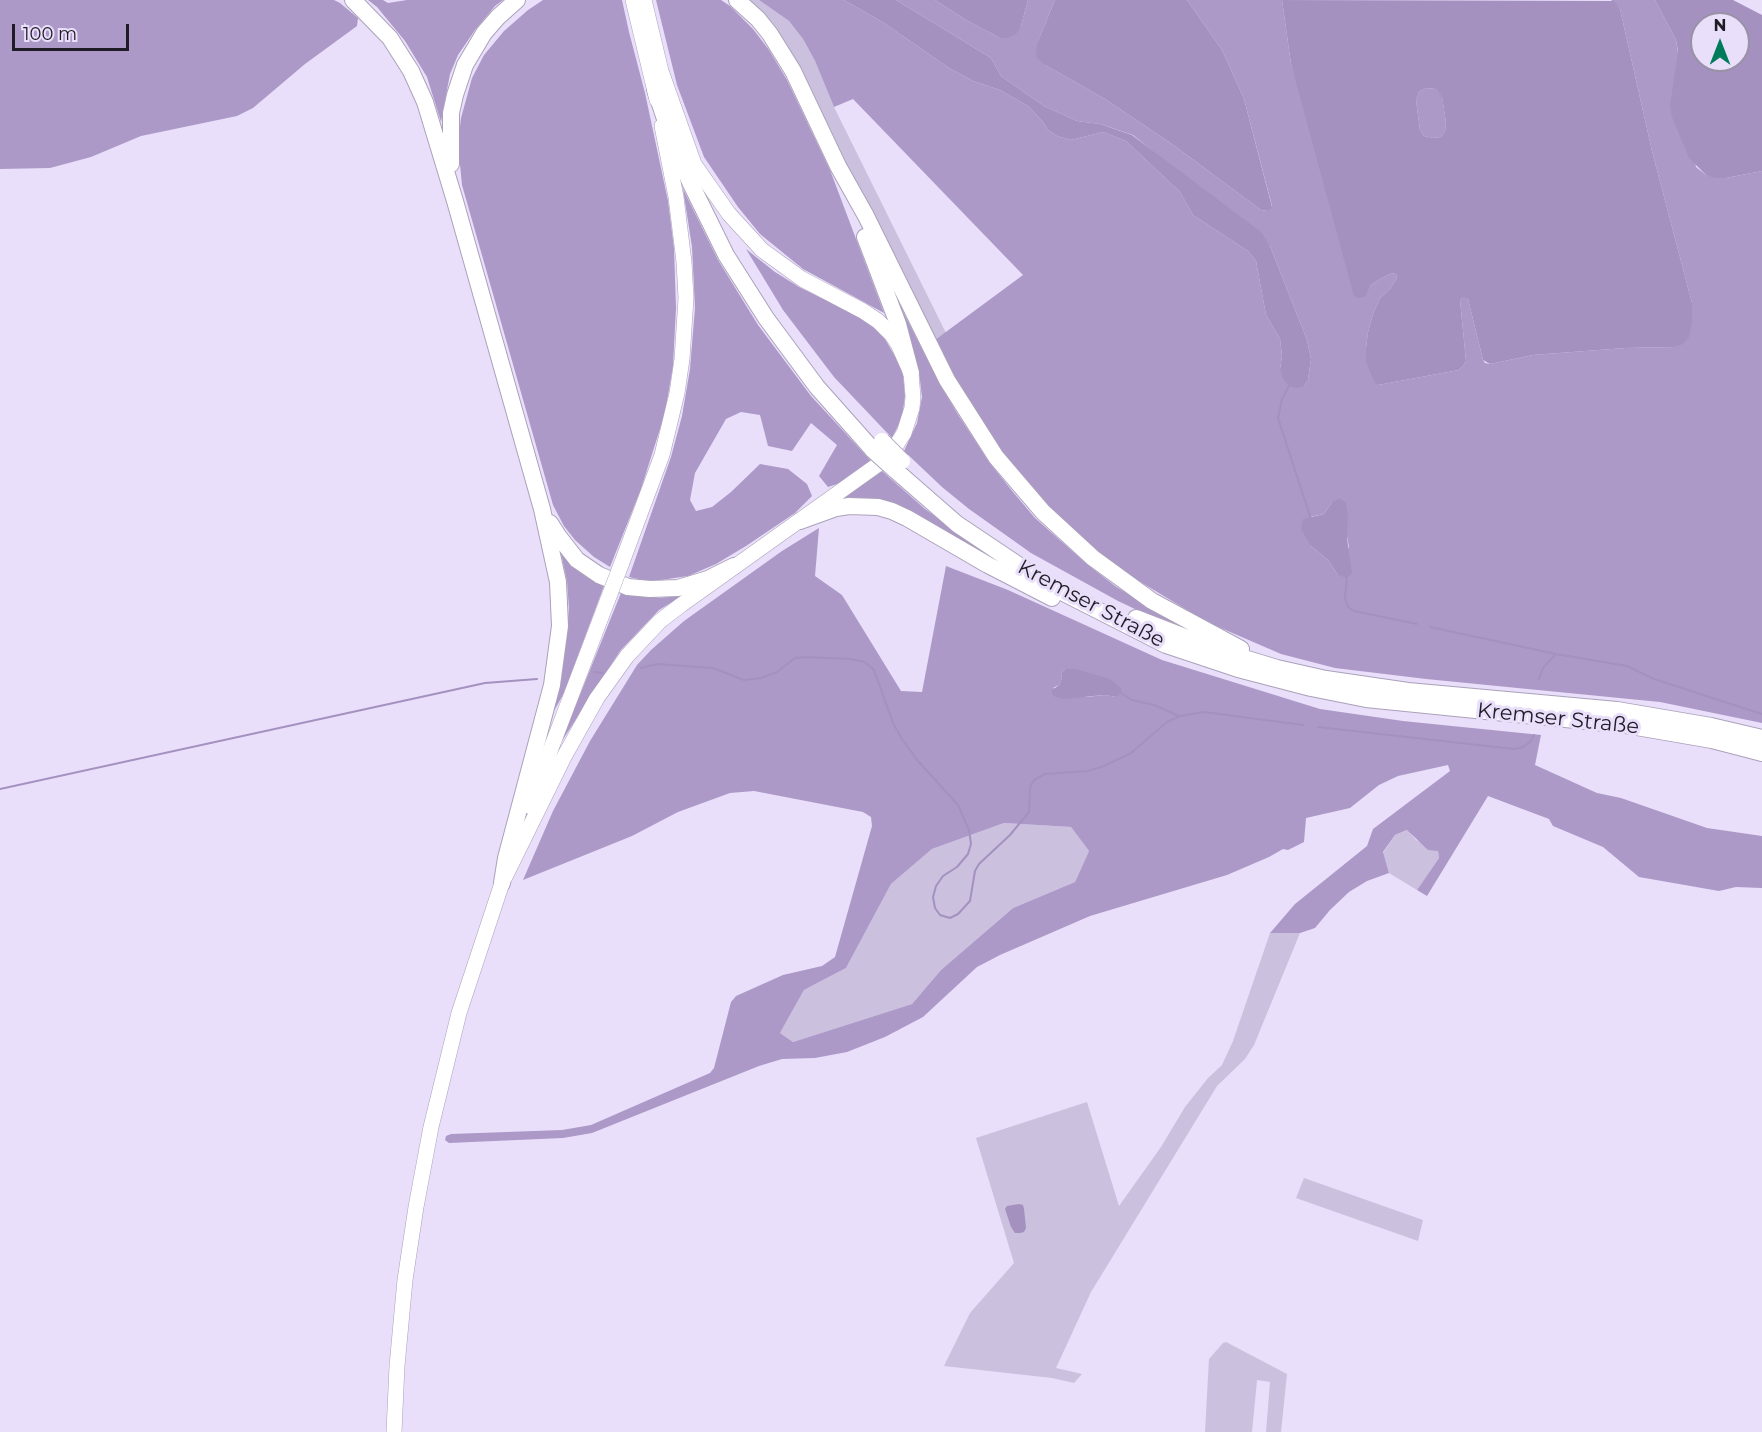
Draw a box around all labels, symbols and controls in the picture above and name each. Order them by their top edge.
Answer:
scale bar [15,12,132,50]
north arrow [1690,12,1750,72]
text: N [1714,16,1726,35]
text: 100 m [23,23,77,45]
street label: Kremser Straße [1013,555,1169,653]
street label: Kremser Straße [1476,698,1640,740]

